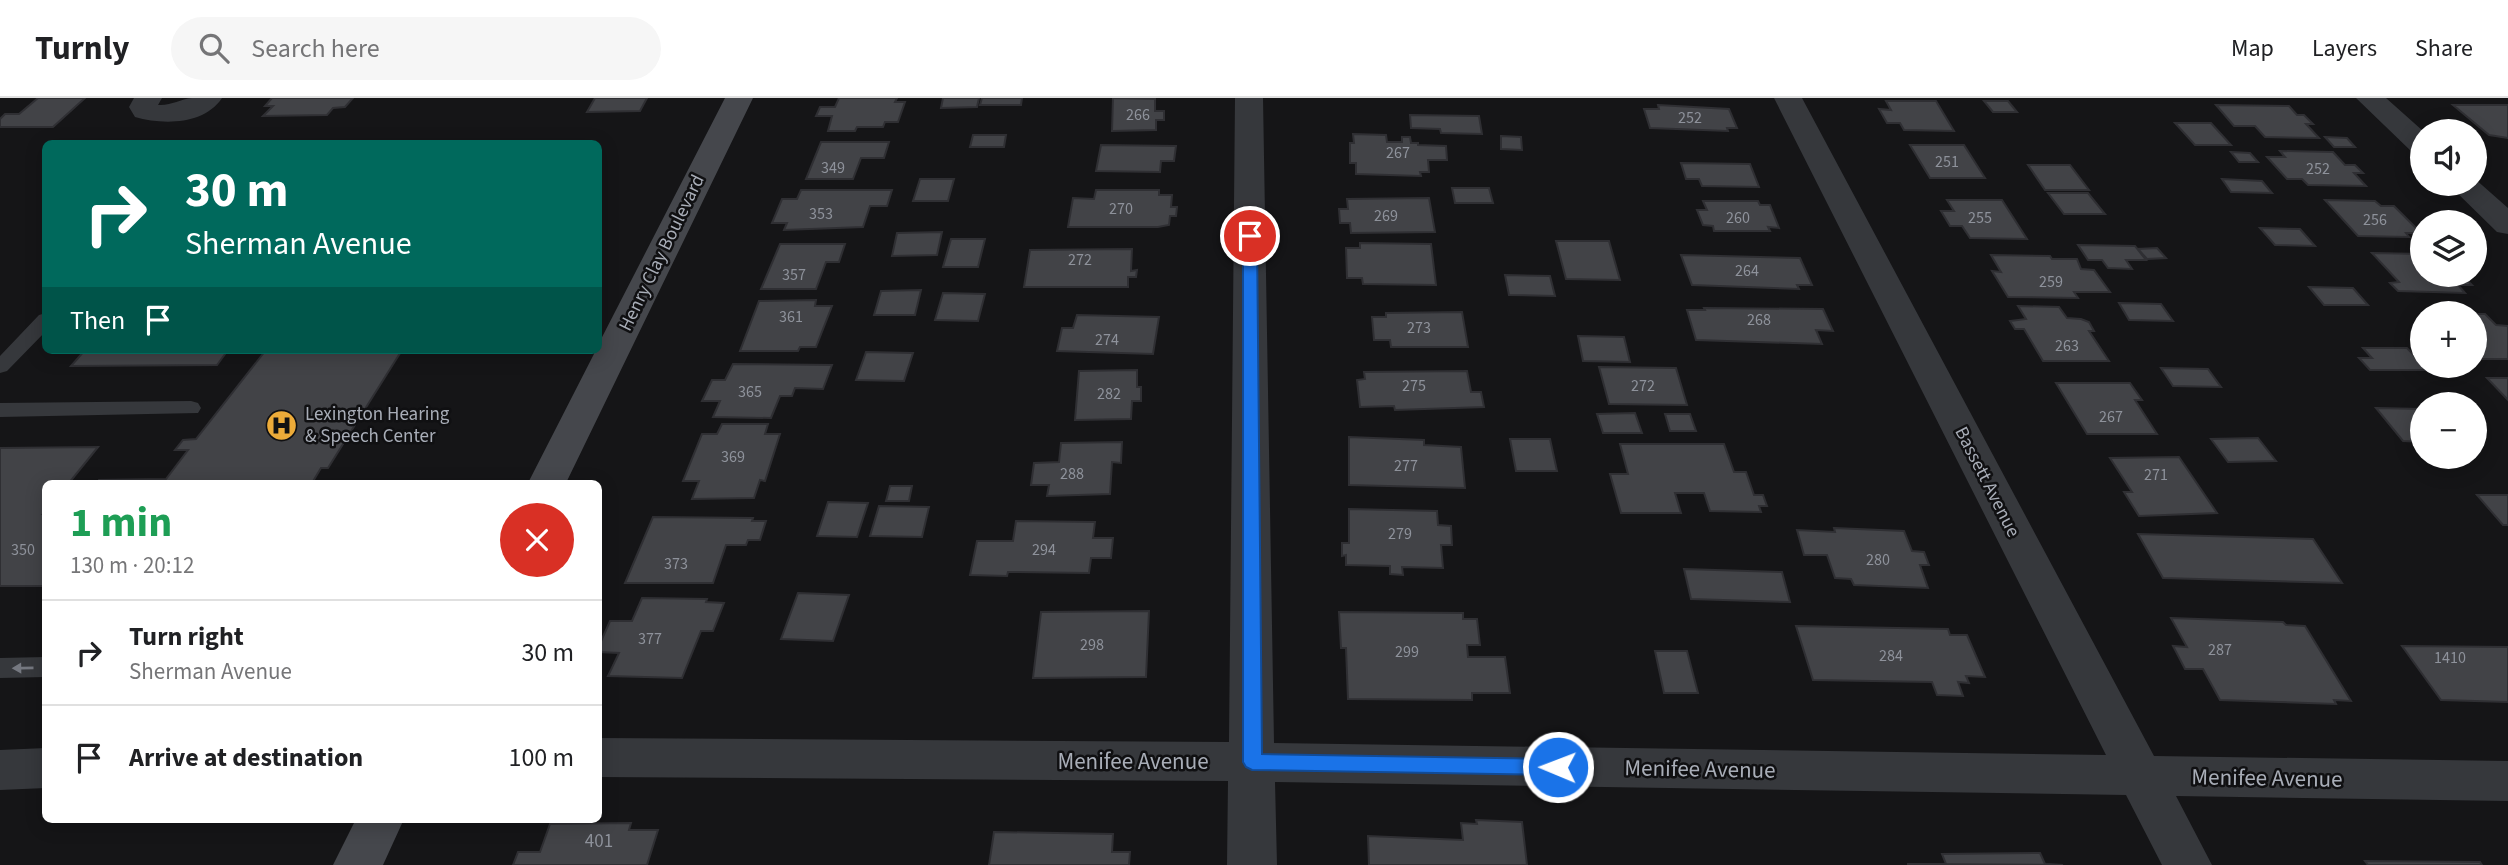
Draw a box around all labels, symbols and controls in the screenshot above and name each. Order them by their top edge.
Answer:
search box [171,17,661,80]
text: Turnly [35,25,129,72]
icon: search [195,29,233,67]
text: Search here [251,30,380,67]
text: Map [2231,31,2274,66]
text: Layers [2312,31,2377,66]
text: Share [2415,31,2473,66]
house number: 266 [1126,104,1150,126]
house number: 252 [1678,107,1702,129]
map controls [2410,119,2487,469]
button: sound [2410,119,2487,196]
house number: 267 [1386,142,1410,164]
house number: 251 [1935,151,1959,173]
text: 30 m [185,156,289,226]
house number: 349 [821,157,845,179]
house number: 252 [2306,158,2330,180]
icon: right [70,168,161,259]
street label: Henry Clay Boulevard [612,170,712,336]
house number: 270 [1109,198,1133,220]
house number: 353 [809,203,833,225]
house number: 269 [1374,205,1398,227]
pin [1220,206,1280,266]
house number: 260 [1726,207,1750,229]
house number: 255 [1968,207,1992,229]
house number: 256 [2363,209,2387,231]
button: layers [2410,210,2487,287]
icon: arrive [1231,217,1269,255]
text: Sherman Avenue [185,221,412,267]
house number: 272 [1068,249,1092,271]
house number: 264 [1735,260,1759,282]
house number: 357 [782,264,806,286]
house number: 259 [2039,271,2063,293]
icon: arrive [139,301,177,339]
button: + [2410,301,2487,378]
text: Then [70,302,125,339]
house number: 361 [779,306,803,328]
house number: 268 [1747,309,1771,331]
house number: 273 [1407,317,1431,339]
house number: 274 [1095,329,1119,351]
house number: 263 [2055,335,2079,357]
house number: 275 [1402,375,1426,397]
house number: 272 [1631,375,1655,397]
house number: 365 [738,381,762,403]
house number: 282 [1097,383,1121,405]
button: − [2410,392,2487,469]
place label: Lexington Hearing & Speech Center [305,401,450,450]
house number: 267 [2099,406,2123,428]
hospital icon: Lexington Hearing & Speech Center [265,408,299,442]
street label: Bassett Avenue [1948,422,2026,542]
house number: 369 [721,446,745,468]
house number: 277 [1394,455,1418,477]
house number: 288 [1060,463,1084,485]
house number: 271 [2144,464,2168,486]
text: 1 min [70,493,172,553]
button: close [500,503,574,577]
house number: 279 [1388,523,1412,545]
house number: 350 [11,539,35,561]
house number: 294 [1032,539,1056,561]
text: 130 m · 20:12 [70,549,194,582]
house number: 280 [1866,549,1890,571]
house number: 373 [664,553,688,575]
text: Turn right [129,618,244,655]
house number: 377 [638,628,662,650]
icon: right [70,634,108,672]
text: 30 m [521,634,574,671]
house number: 298 [1080,634,1104,656]
house number: 287 [2208,639,2232,661]
house number: 299 [1395,641,1419,663]
house number: 284 [1879,645,1903,667]
house number: 1410 [2434,647,2466,669]
text: Sherman Avenue [129,655,292,688]
one-way arrow [12,662,34,674]
position arrow [1521,730,1595,804]
icon: arrive [70,739,108,777]
text: Arrive at destination [129,739,363,776]
text: 100 m [508,739,574,776]
street label: Menifee Avenue [1057,745,1209,778]
street label: Menifee Avenue [1624,751,1776,787]
street label: Menifee Avenue [2191,760,2343,796]
house number: 401 [585,828,613,855]

